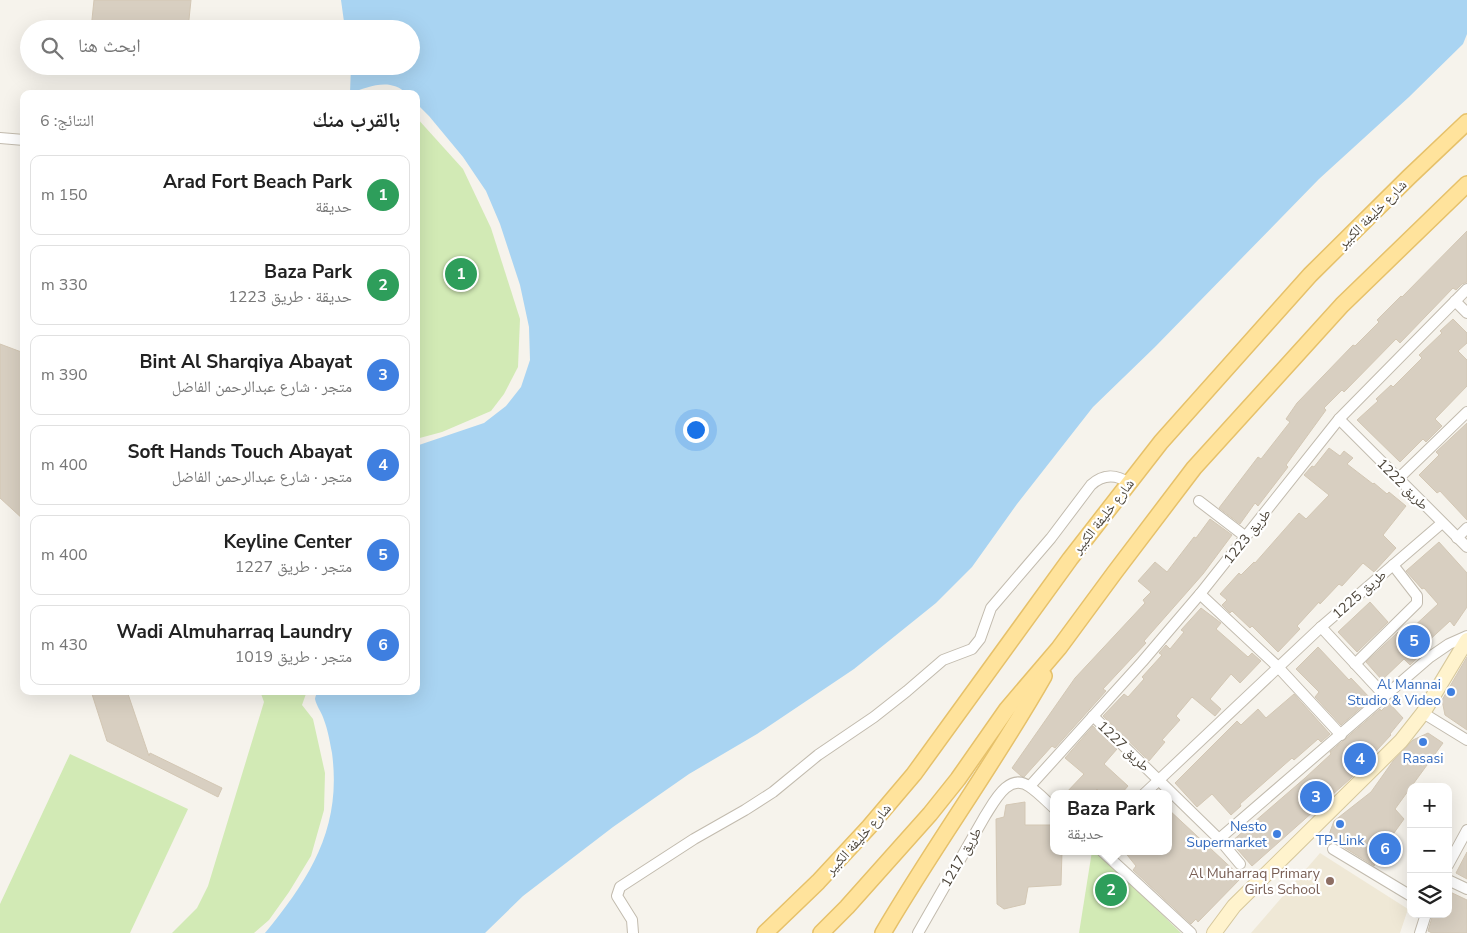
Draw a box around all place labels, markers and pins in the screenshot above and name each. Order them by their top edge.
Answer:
pin: 1 [445,255,477,293]
pin: 5 [1398,622,1430,660]
place label: Al Mannai Studio & Video [1347,675,1441,710]
marker: Al Mannai Studio & Video [1445,686,1457,698]
marker: Rasasi [1417,736,1429,748]
pin: 4 [1344,740,1376,778]
place label: Rasasi [1403,749,1443,768]
pin: 3 [1300,778,1332,816]
place label: Nesto Supermarket [1186,817,1267,852]
marker: TP-Link [1334,818,1346,830]
marker: Nesto Supermarket [1271,828,1283,840]
pin: 6 [1369,830,1401,868]
place label: TP-Link [1316,831,1365,850]
place label: Al Muharraq Primary Girls School [1189,864,1321,899]
pin: 2 [1095,871,1127,909]
marker: Al Muharraq Primary Girls School [1324,875,1336,887]

